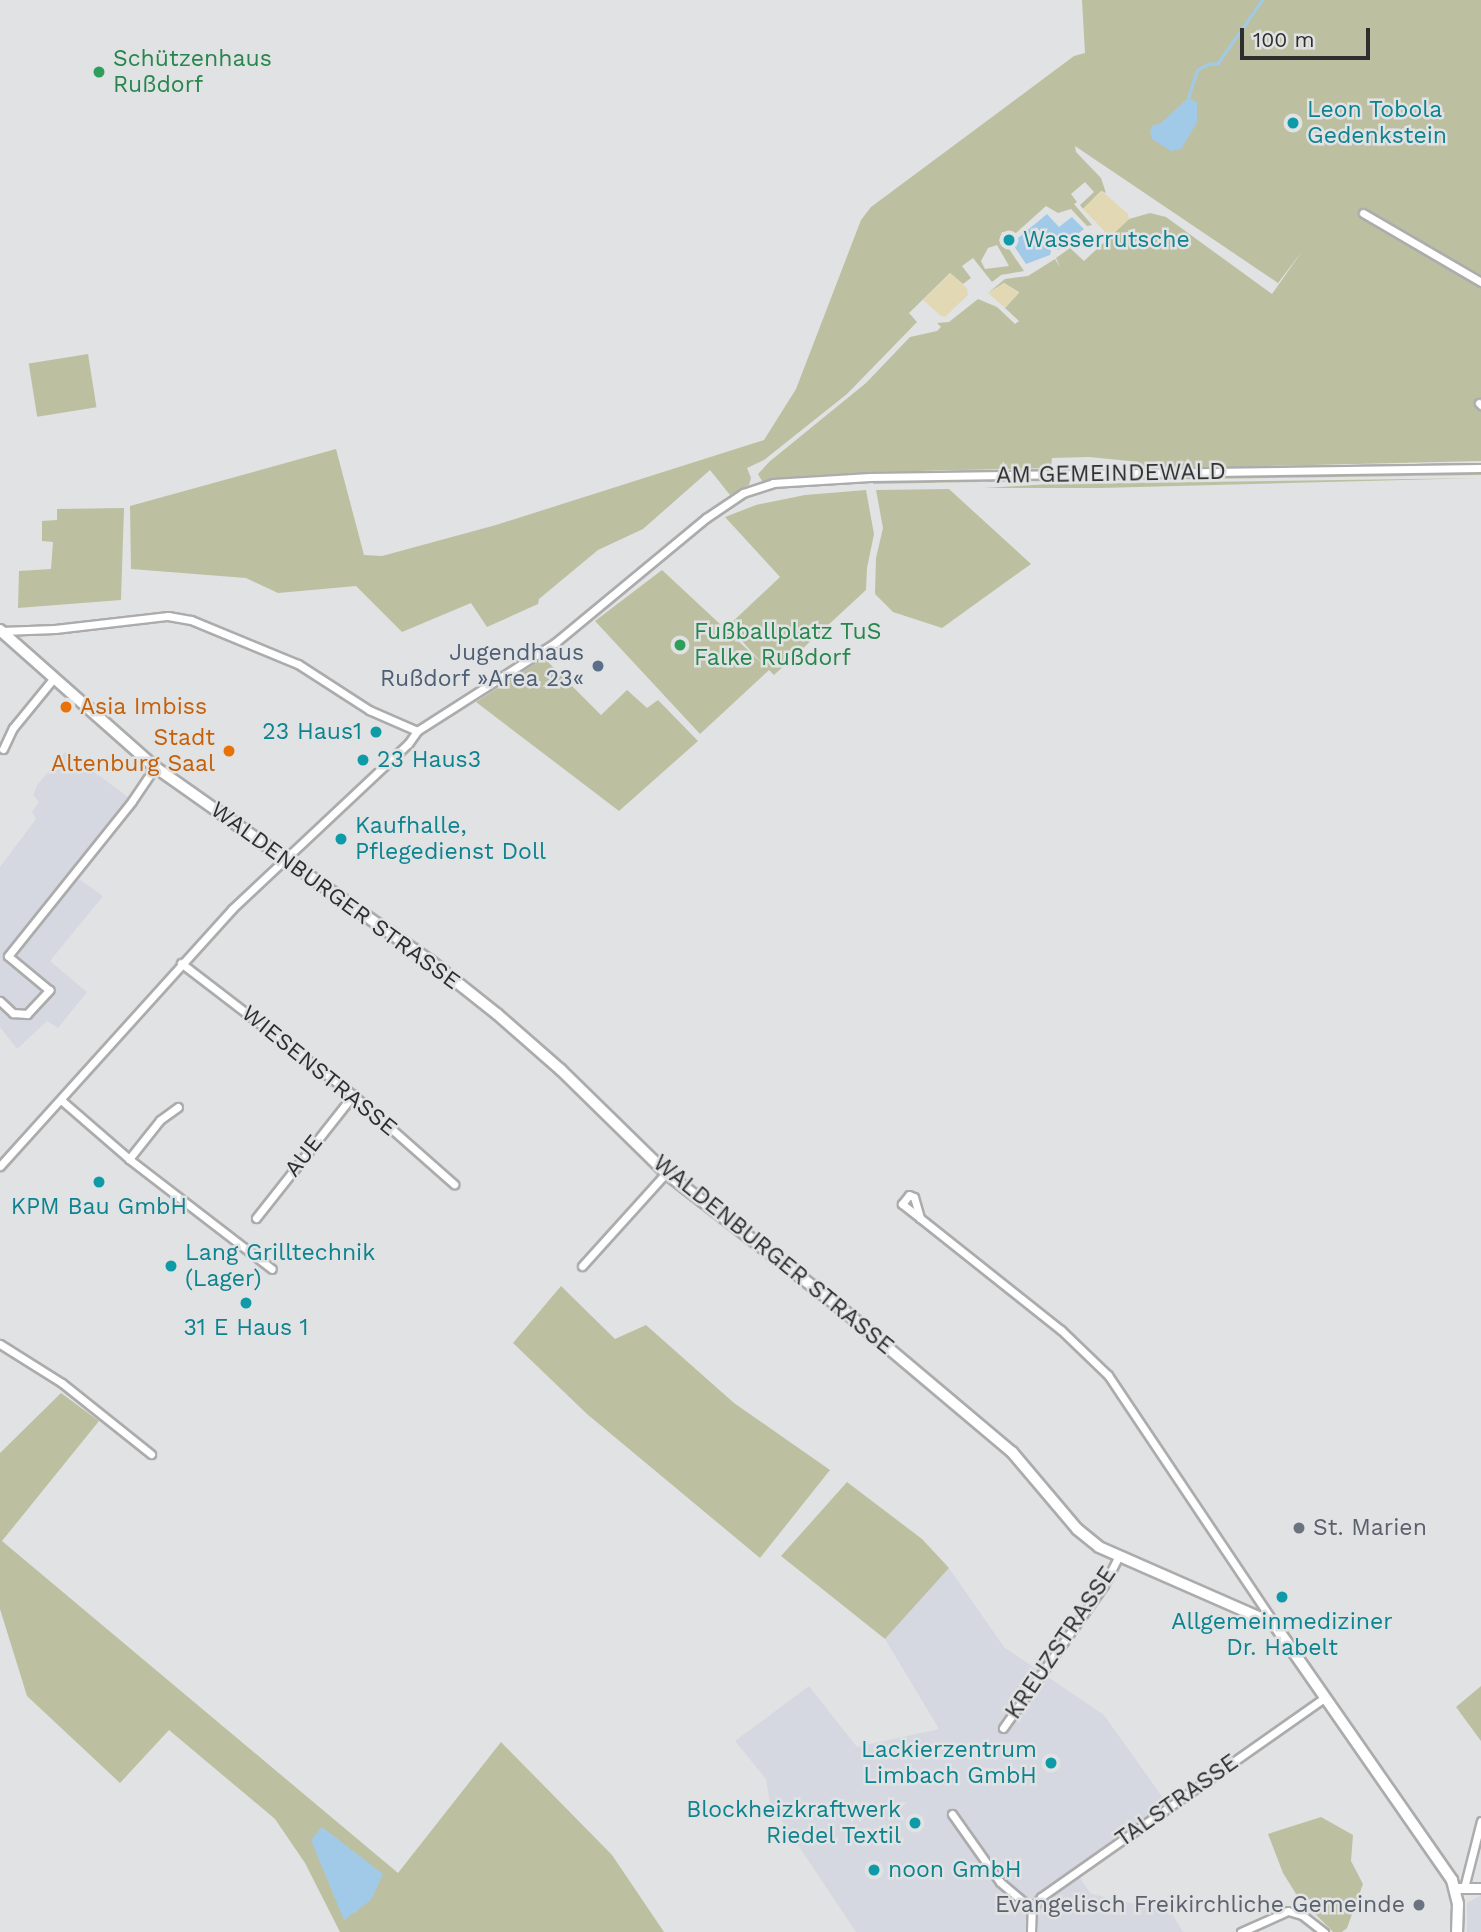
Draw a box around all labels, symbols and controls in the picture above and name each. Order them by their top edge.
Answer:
scale bar [1243,14,1372,58]
text: 100 m [1253,27,1315,52]
place label: Schützenhaus Rußdorf [113,45,272,99]
marker: Schützenhaus Rußdorf [91,64,107,80]
place label: Leon Tobola Gedenkstein [1307,96,1447,150]
marker: Leon Tobola Gedenkstein [1285,115,1301,131]
place label: Wasserrutsche [1023,226,1190,254]
marker: Wasserrutsche [1001,232,1017,248]
street label: AM GEMEINDEWALD [996,458,1226,490]
place label: Fußballplatz TuS Falke Rußdorf [694,618,882,672]
marker: Fußballplatz TuS Falke Rußdorf [672,637,688,653]
place label: Jugendhaus Rußdorf »Area 23« [378,639,584,693]
marker: Jugendhaus Rußdorf »Area 23« [590,658,606,674]
place label: Asia Imbiss [80,693,208,721]
marker: Asia Imbiss [58,699,74,715]
place label: 23 Haus1 [262,718,362,746]
place label: Stadt Altenburg Saal [51,724,215,778]
marker: 23 Haus1 [368,724,384,740]
marker: Stadt Altenburg Saal [221,743,237,759]
place label: 23 Haus3 [377,746,481,774]
marker: 23 Haus3 [355,752,371,768]
street label: WALDENBURGER STRASSE [205,796,465,996]
place label: Kaufhalle, Pflegedienst Doll [355,812,546,866]
marker: Kaufhalle, Pflegedienst Doll [333,831,349,847]
street label: WIESENSTRASSE [236,1000,402,1142]
street label: AUE [279,1130,329,1182]
street label: WALDENBURGER STRASSE [647,1149,899,1361]
marker: KPM Bau GmbH [91,1174,107,1190]
place label: KPM Bau GmbH [11,1193,187,1221]
place label: Lang Grilltechnik (Lager) [185,1239,375,1293]
marker: Lang Grilltechnik (Lager) [163,1258,179,1274]
marker: 31 E Haus 1 [238,1295,254,1311]
place label: 31 E Haus 1 [183,1314,309,1342]
place label: St. Marien [1313,1514,1427,1542]
marker: St. Marien [1291,1520,1307,1536]
street label: KREUZSTRASSE [1000,1561,1122,1725]
marker: Allgemeinmediziner Dr. Habelt [1274,1589,1290,1605]
place label: Allgemeinmediziner Dr. Habelt [1171,1608,1393,1662]
place label: Lackierzentrum Limbach GmbH [861,1736,1037,1790]
street label: TALSTRASSE [1110,1749,1244,1853]
marker: Lackierzentrum Limbach GmbH [1043,1755,1059,1771]
place label: Blockheizkraftwerk Riedel Textil [686,1796,901,1850]
marker: Blockheizkraftwerk Riedel Textil [907,1815,923,1831]
place label: noon GmbH [888,1856,1022,1884]
marker: noon GmbH [866,1862,882,1878]
place label: Evangelisch Freikirchliche Gemeinde [995,1891,1405,1919]
marker: Evangelisch Freikirchliche Gemeinde [1411,1897,1427,1913]

